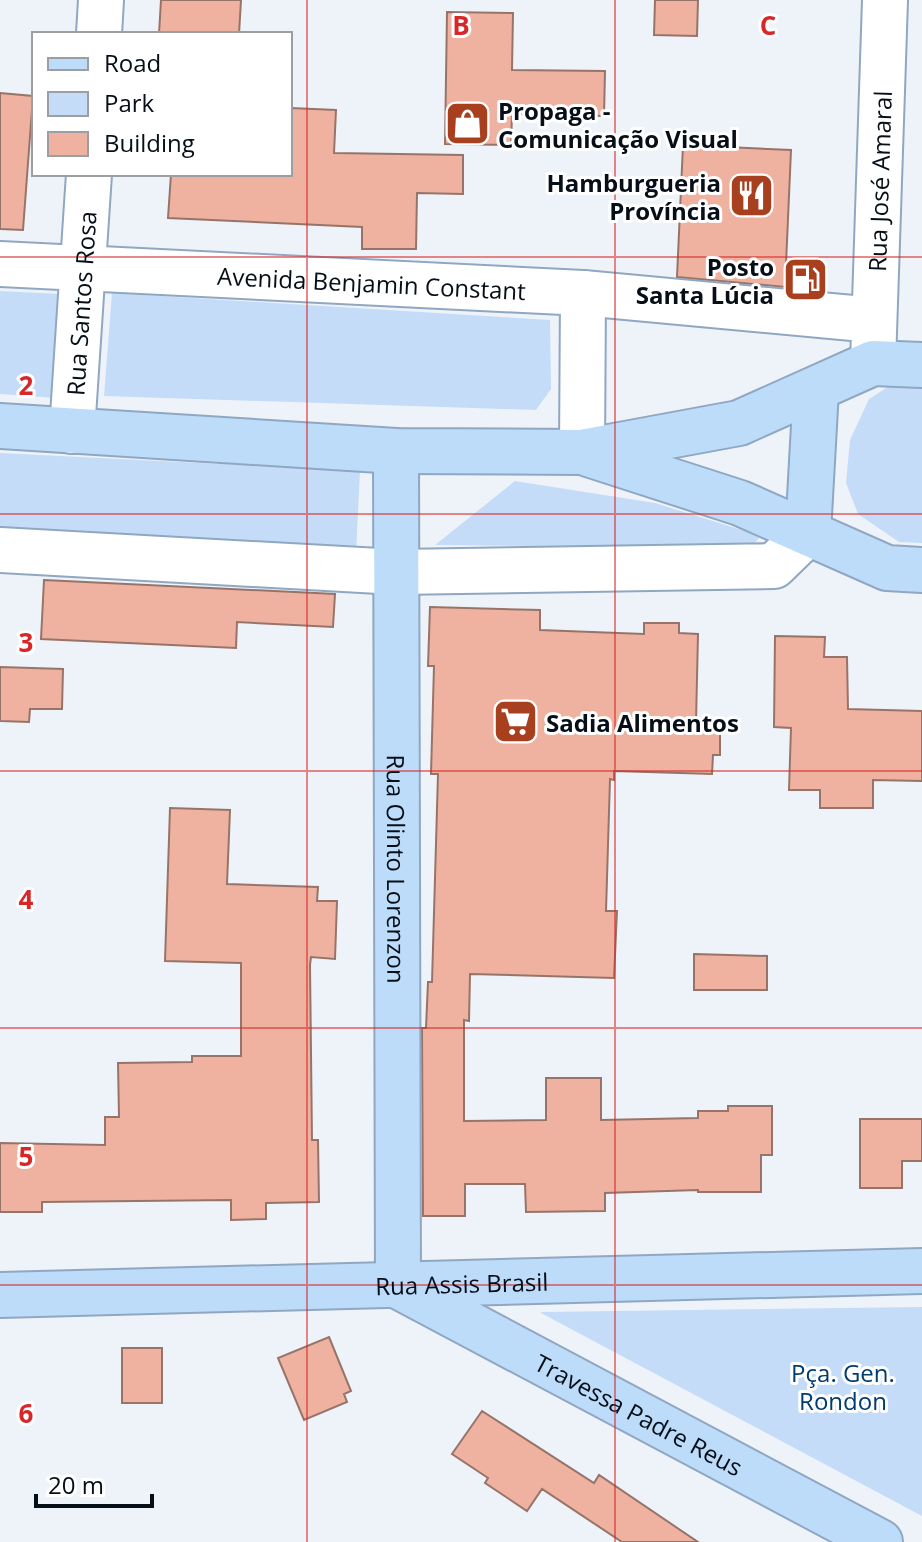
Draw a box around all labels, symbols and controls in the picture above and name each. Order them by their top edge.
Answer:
text: B [452,7,470,43]
text: C [760,7,776,43]
legend [32,32,292,176]
text: Road [104,46,161,79]
text: Park [104,86,155,119]
street label: Rua José Amaral [860,90,898,272]
place label: Propaga - Comunicação Visual [498,94,738,155]
shop icon: Propaga - Comunicação Visual [443,100,491,148]
text: Building [104,126,195,159]
place label: Hamburgueria Província [546,166,721,227]
restaurant icon: Hamburgueria Província [728,172,776,220]
street label: Rua Santos Rosa [58,210,103,397]
place label: Posto Santa Lúcia [636,250,774,311]
fuel station icon: Posto Santa Lúcia [781,256,829,304]
street label: Avenida Benjamin Constant [216,258,527,307]
text: 2 [19,367,34,403]
text: 3 [19,624,33,660]
supermarket icon: Sadia Alimentos [491,698,539,746]
place label: Sadia Alimentos [546,706,739,739]
street label: Rua Olinto Lorenzon [380,754,414,984]
text: 4 [19,881,34,917]
text: 5 [19,1138,33,1174]
street label: Rua Assis Brasil [375,1264,549,1302]
street label: Travessa Padre Reus [529,1345,749,1483]
park label: Pça. Gen. Rondon [791,1356,895,1417]
text: 6 [19,1395,34,1431]
scale bar [36,1458,152,1508]
text: 20 m [48,1468,104,1501]

